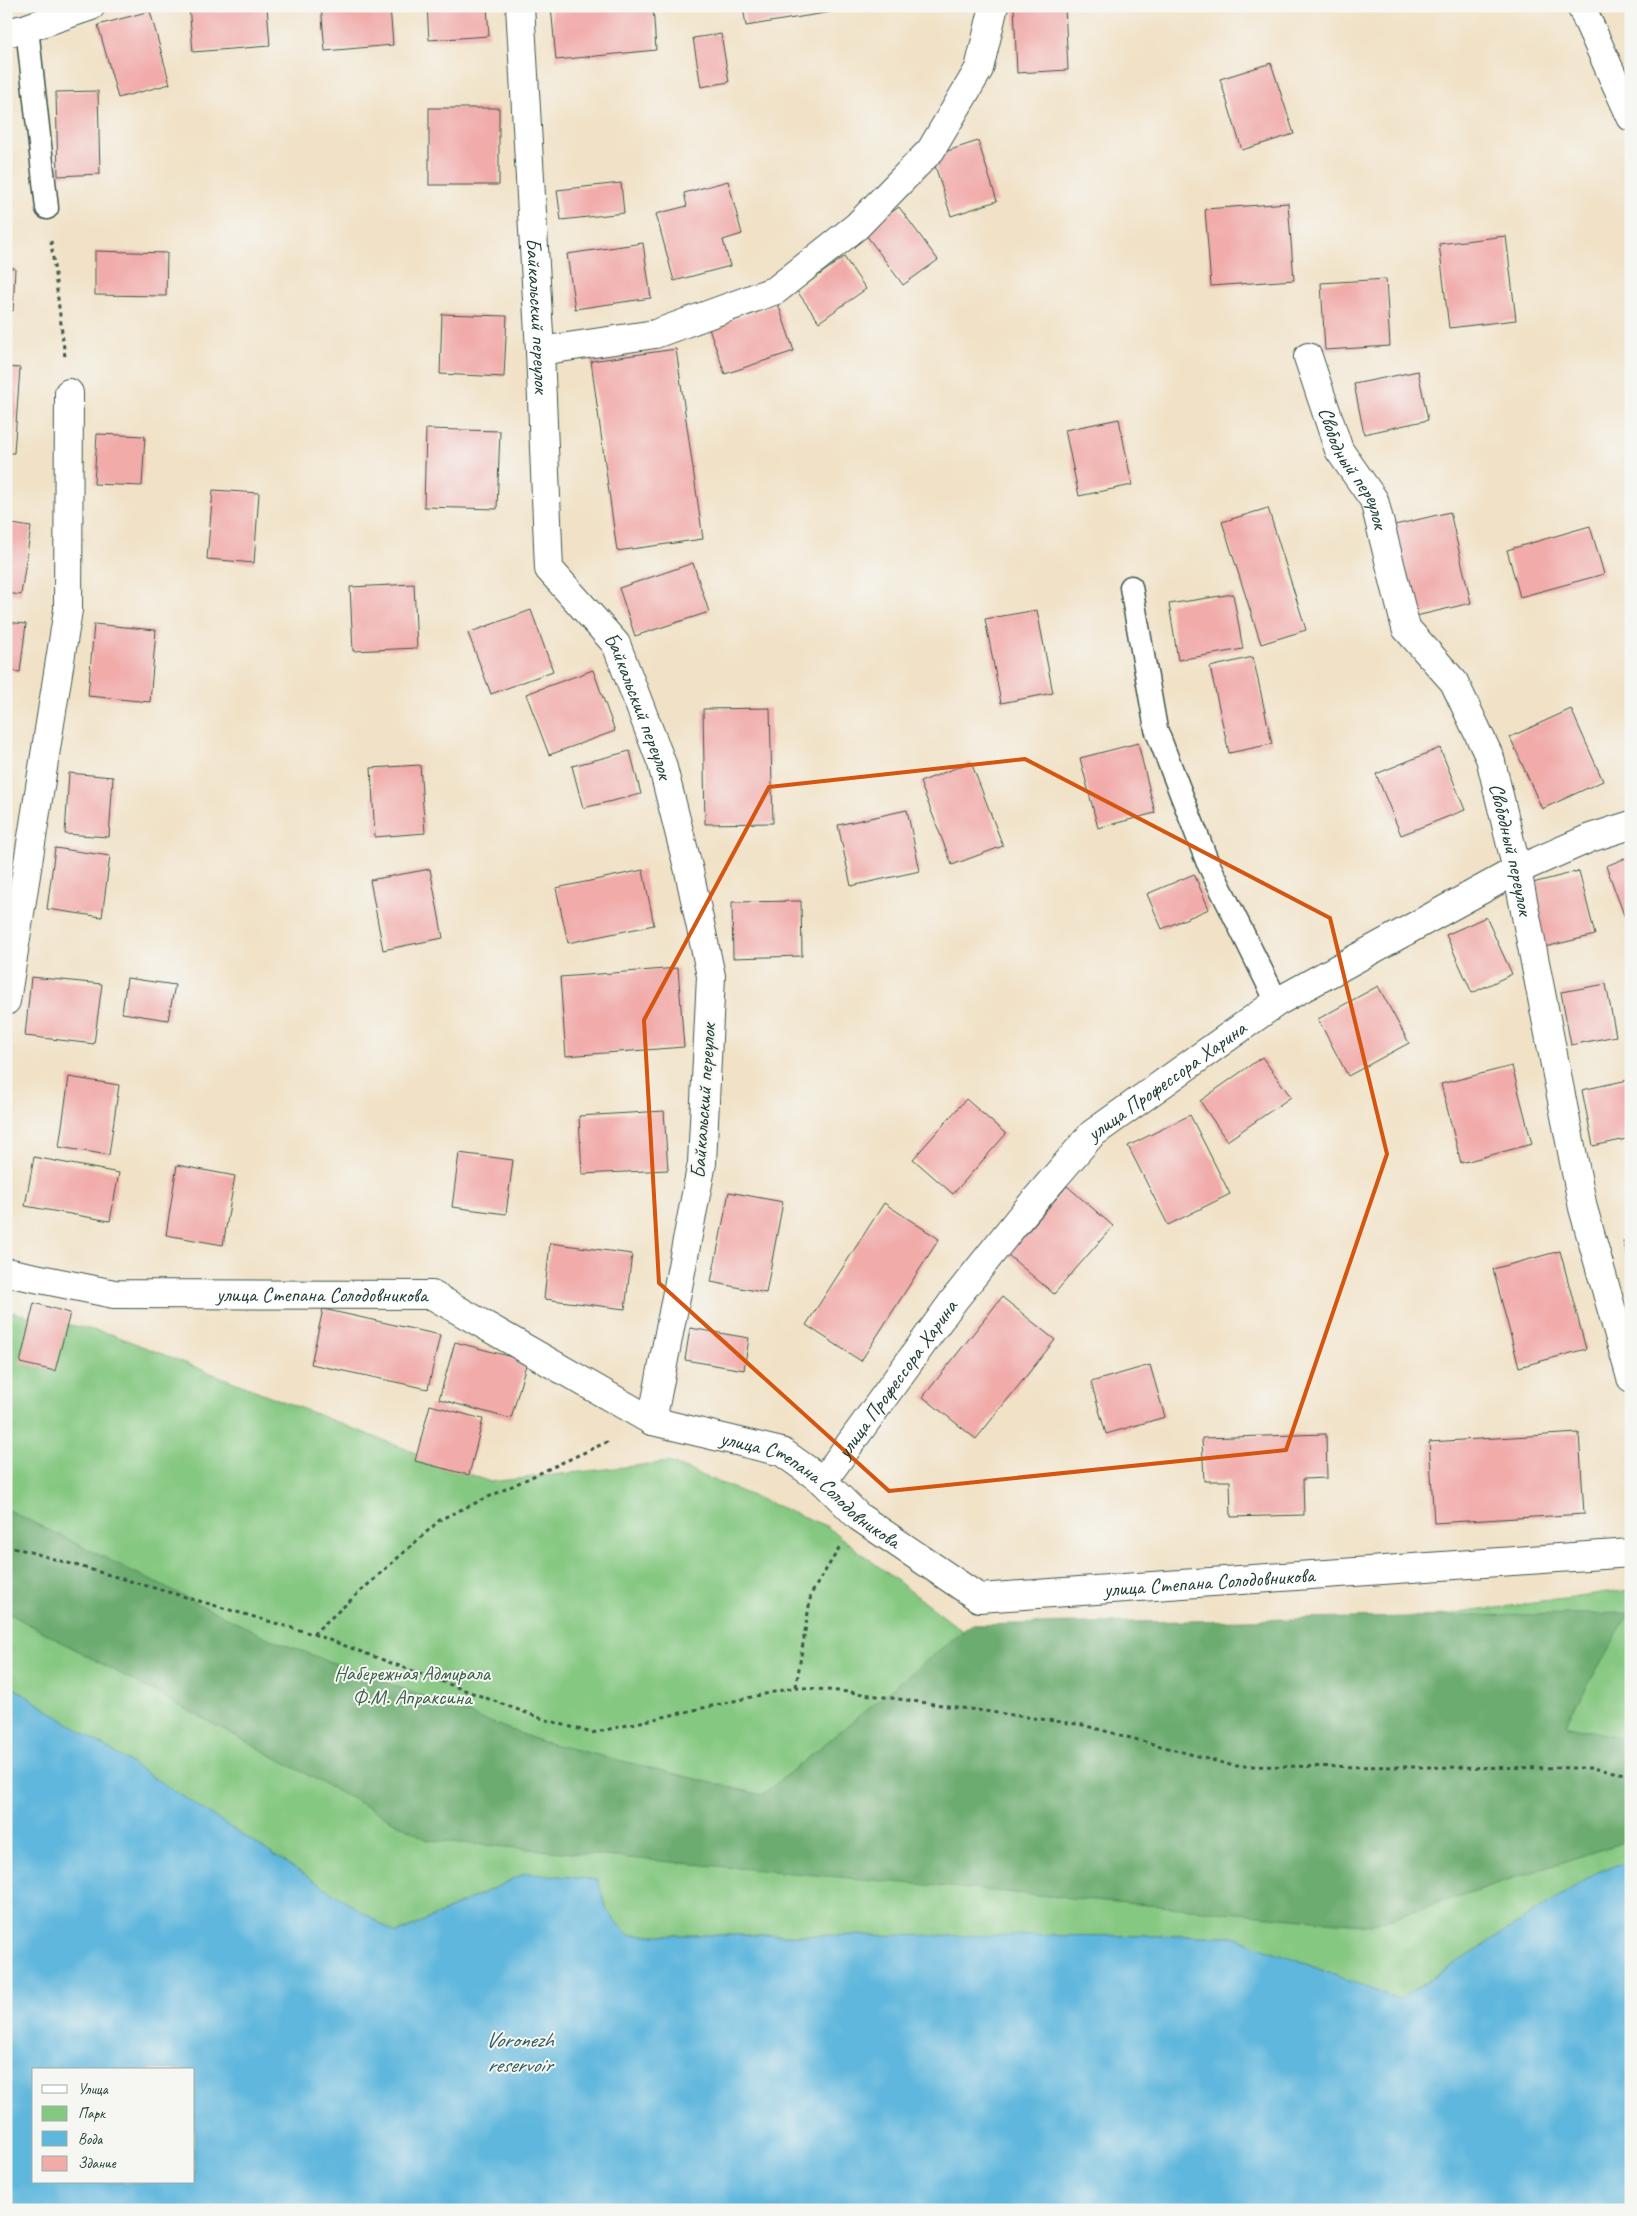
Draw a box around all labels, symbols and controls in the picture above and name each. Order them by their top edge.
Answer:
street label: Байкальский переулок [520,237,555,396]
street label: Свободный переулок [1313,404,1394,534]
street label: Байкальский переулок [598,626,679,784]
street label: Свободный переулок [1484,781,1539,920]
street label: улица Профессора Харина [1080,1014,1253,1148]
street label: Байкальский переулок [685,1020,722,1179]
street label: улица Степана Солодовникова [214,1281,430,1308]
street label: улица Профессора Харина [830,1293,964,1465]
street label: улица Степана Солодовникова [716,1424,907,1555]
street label: улица Степана Солодовникова [1101,1562,1318,1602]
park label: Набережная Адмирала Ф.М. Апраксина [334,1660,492,1710]
water label: Voronezh reservoir [485,2026,555,2079]
legend [32,2068,195,2184]
text: Улица [78,2080,109,2099]
text: Парк [78,2104,106,2123]
text: Вода [78,2130,103,2149]
text: Здание [78,2154,117,2173]

